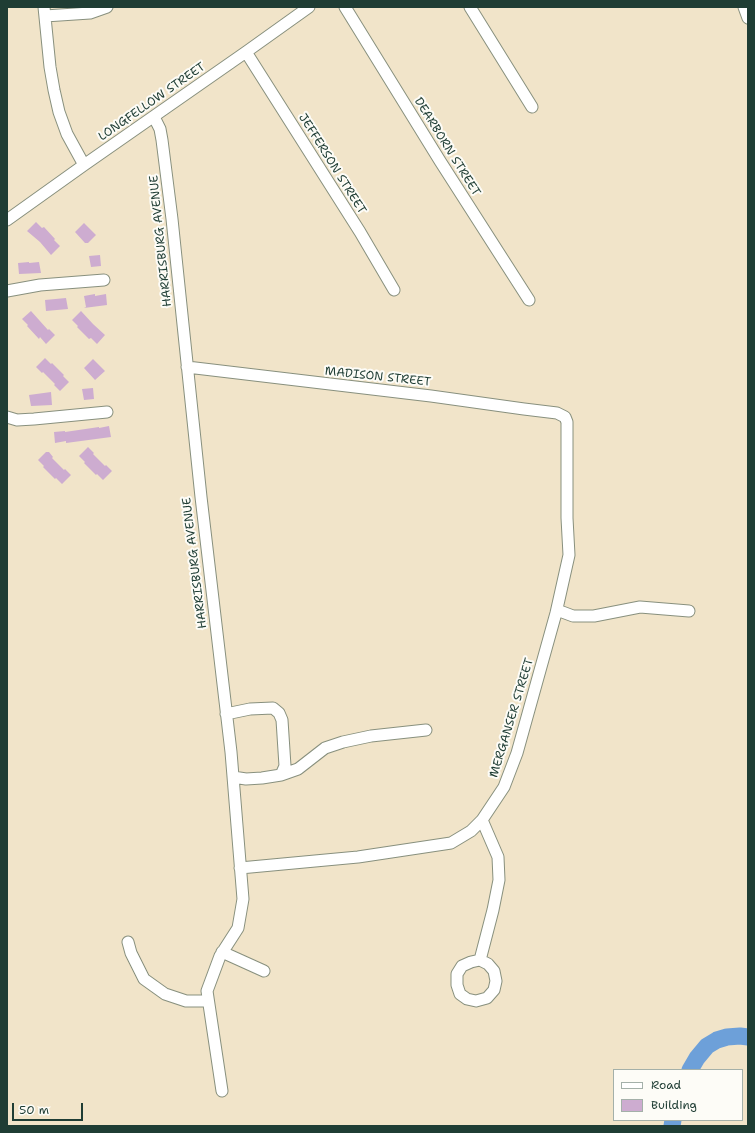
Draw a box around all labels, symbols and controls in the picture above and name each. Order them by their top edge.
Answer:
street label: LONGFELLOW STREET [96,60,208,144]
street label: DEARBORN STREET [411,95,483,199]
street label: JEFFERSON STREET [295,111,369,217]
street label: HARRISBURG AVENUE [147,174,175,308]
street label: MADISON STREET [324,364,432,390]
street label: HARRISBURG AVENUE [180,496,210,630]
street label: MERGANSER STREET [487,657,537,779]
legend [613,1069,743,1121]
text: Road [651,1077,681,1093]
scale bar [14,1095,85,1121]
text: Building [651,1097,697,1113]
text: 50 m [19,1102,49,1118]

